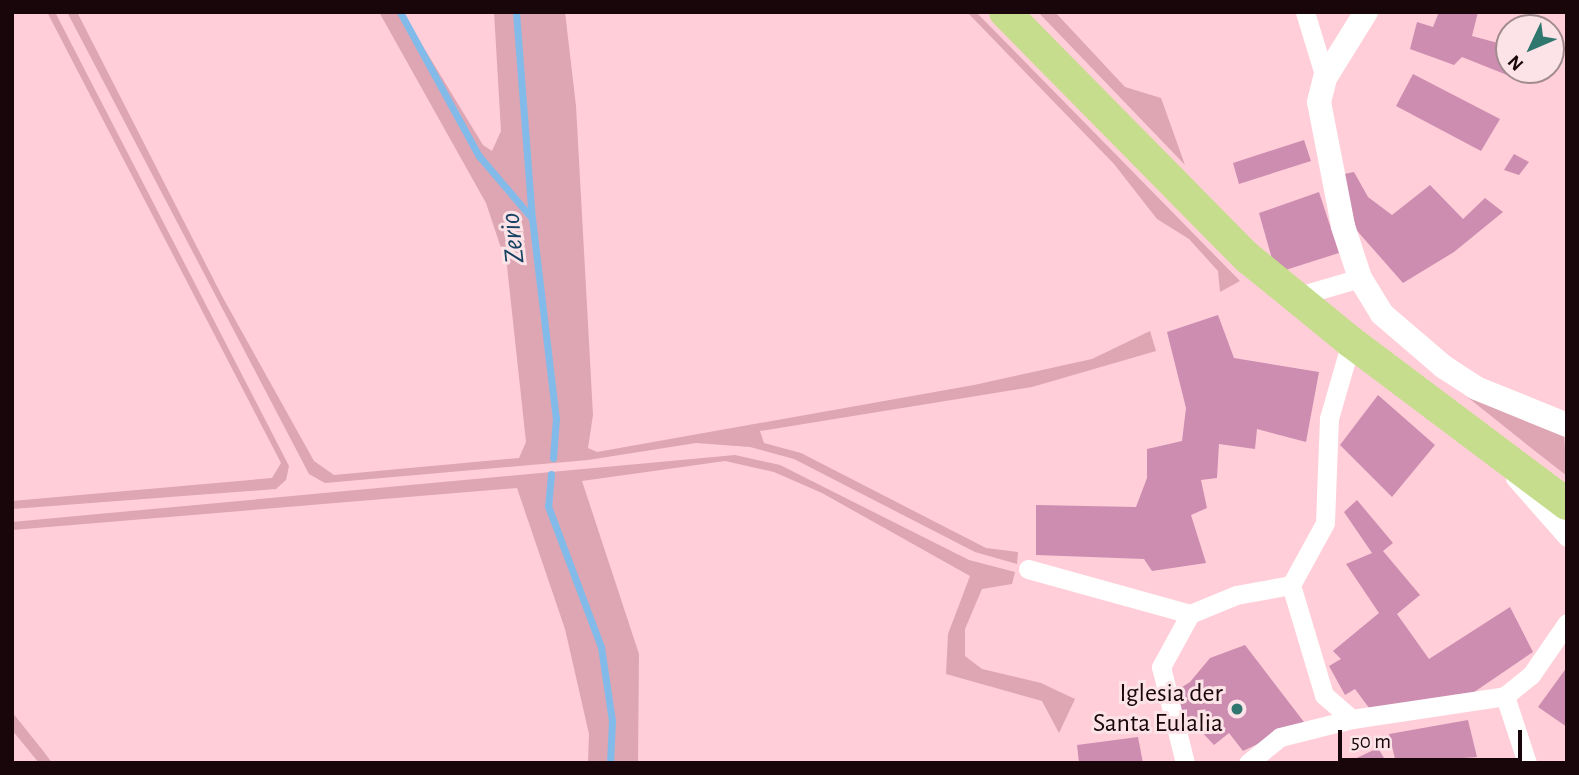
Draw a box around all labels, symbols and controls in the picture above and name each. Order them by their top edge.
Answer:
north arrow [1495,14,1565,84]
text: N [1505,51,1527,74]
water label: Zerio [494,211,532,265]
place label: Iglesia der Santa Eulalia [1093,678,1223,740]
marker: Iglesia der Santa Eulalia [1229,701,1245,717]
scale bar [1341,716,1525,760]
text: 50 m [1351,731,1391,752]

